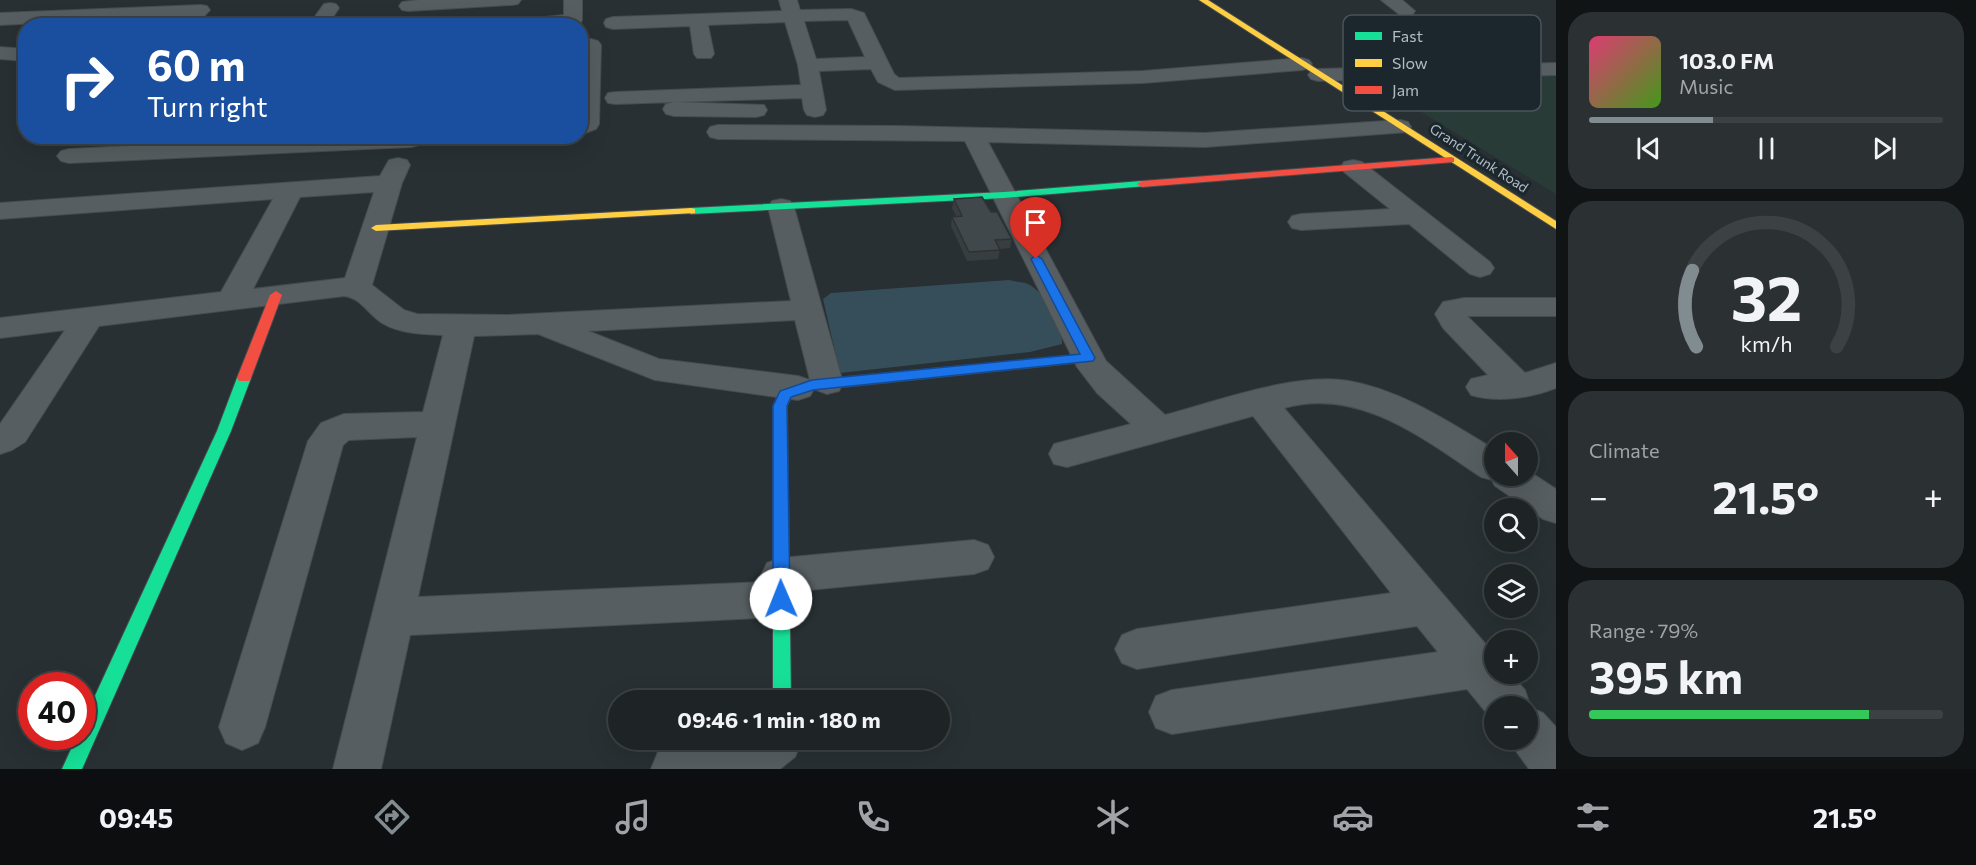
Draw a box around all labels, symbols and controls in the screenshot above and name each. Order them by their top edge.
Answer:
legend [1343,15,1541,111]
text: Fast [1392,26,1423,45]
text: 60 m [147,38,246,90]
icon: right [48,42,126,120]
text: 103.0 FM [1679,47,1774,74]
text: Slow [1392,53,1428,72]
text: Music [1679,74,1733,98]
text: Jam [1392,80,1419,99]
text: Turn right [147,90,267,123]
street label: Grand Trunk Road [1427,119,1532,196]
icon: previous [1632,132,1665,165]
icon: pause [1750,132,1783,165]
icon: next [1868,132,1901,165]
pin [1010,197,1061,259]
icon: arrive [1019,206,1052,239]
text: 32 [1730,258,1802,334]
text: km/h [1740,330,1792,356]
north arrow [1484,432,1538,486]
map controls [1484,432,1538,750]
text: Climate [1589,438,1659,462]
text: 21.5° [1712,468,1819,523]
text: − [1589,475,1608,516]
text: + [1924,475,1943,516]
button: search [1484,498,1538,552]
button: layers [1484,564,1538,618]
position arrow [749,567,813,631]
text: Range · 79% [1589,618,1698,642]
button: + [1484,630,1538,684]
text: 395 km [1589,648,1743,703]
speed limit sign: 40 [18,672,96,750]
button: − [1484,696,1538,750]
text: 09:46 · 1 min · 180 m [677,706,881,733]
icon: directions [371,796,413,838]
icon: music [612,796,654,838]
icon: phone [852,796,894,838]
icon: climate [1092,796,1134,838]
icon: car [1332,796,1374,838]
icon: filters [1572,796,1614,838]
text: 09:45 [99,801,173,834]
text: 21.5° [1813,801,1877,834]

